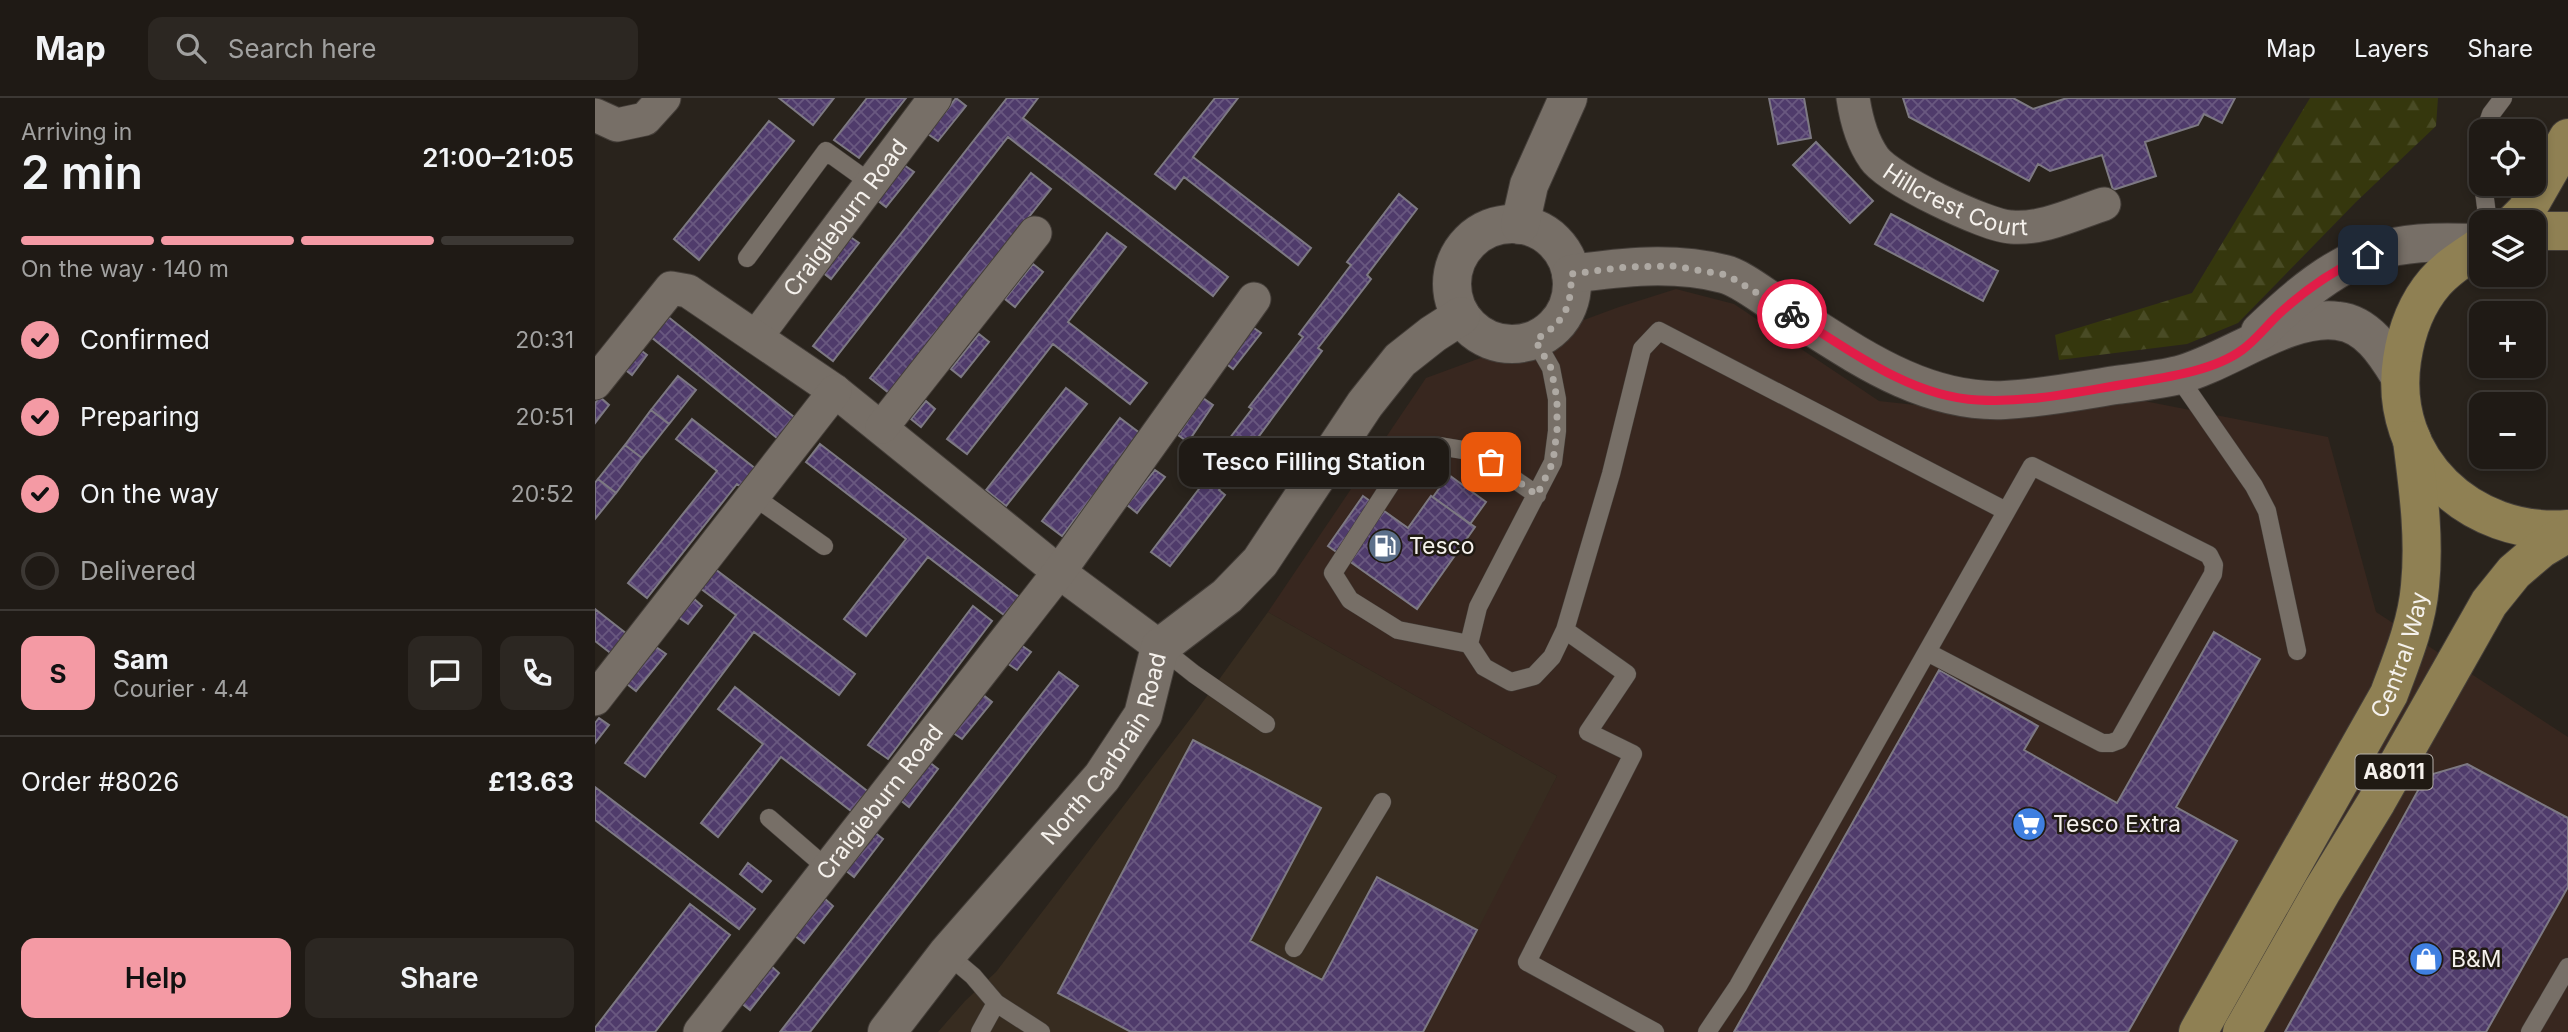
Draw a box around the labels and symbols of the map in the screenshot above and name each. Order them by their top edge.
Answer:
street label: Craigieburn Road [777,134,913,302]
street label: Hillcrest Court [1878,158,2029,241]
pin [2338,225,2398,285]
courier [1757,279,1827,349]
pin [1461,432,1521,492]
callout: Tesco Filling Station [1179,438,1449,486]
fuel station icon: Tesco [1366,527,1404,565]
place label: Tesco [1409,532,1475,560]
street label: Central Way [2364,590,2433,723]
street label: North Carbrain Road [1035,650,1172,850]
street label: Craigieburn Road [810,719,949,885]
road number: A8011 [2355,754,2433,790]
supermarket icon: Tesco Extra [2010,805,2048,843]
place label: Tesco Extra [2053,810,2181,838]
shop icon: B&M [2407,940,2445,978]
place label: B&M [2451,945,2502,973]

